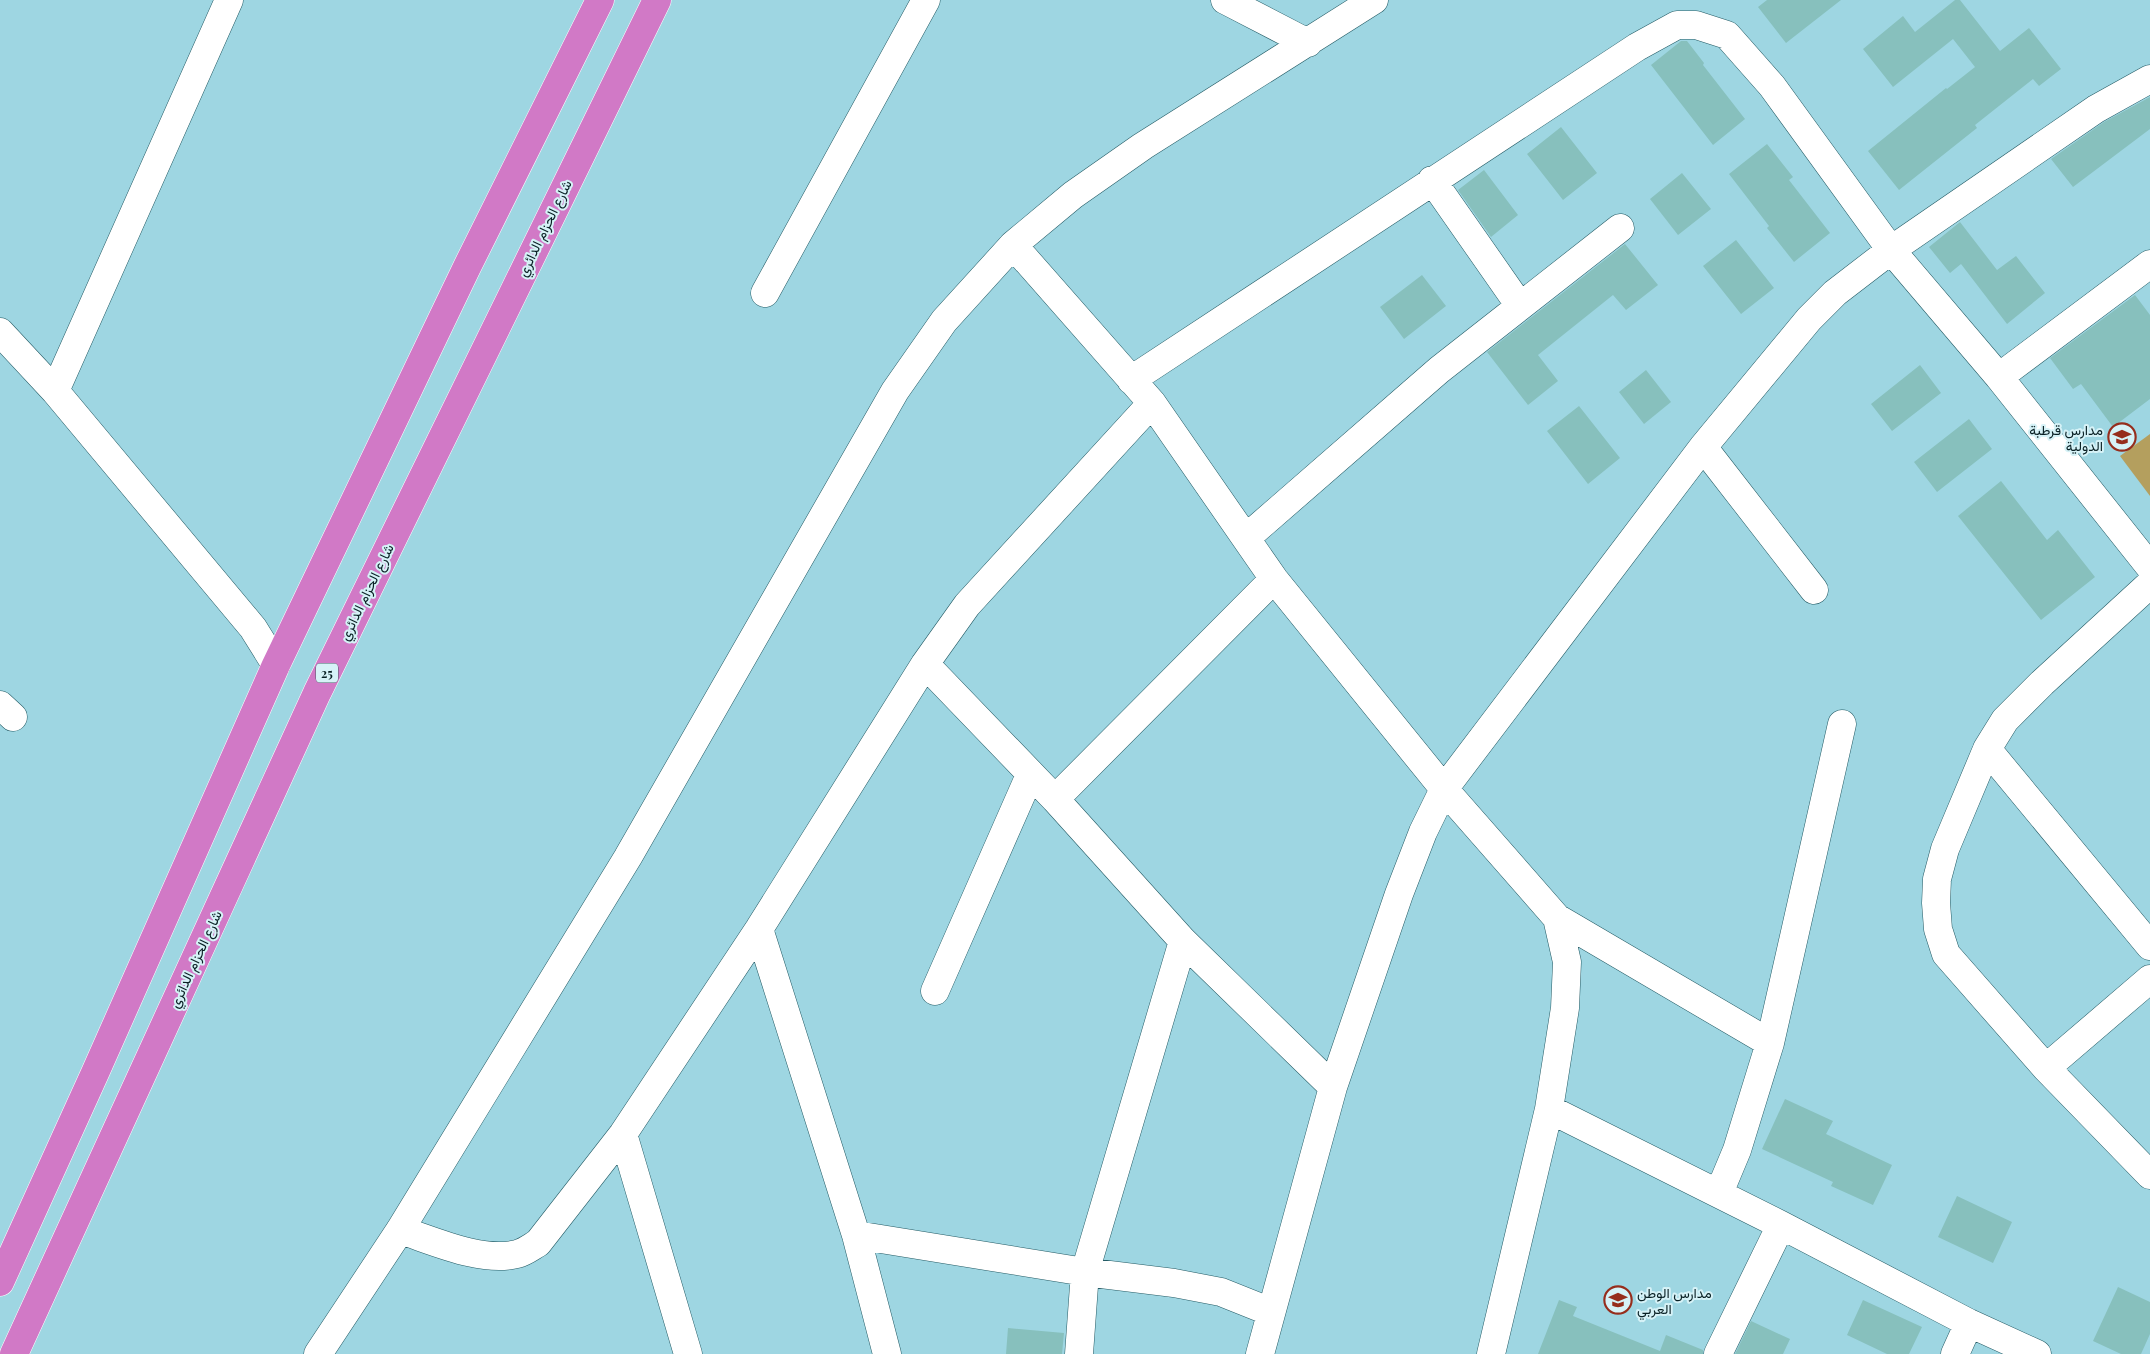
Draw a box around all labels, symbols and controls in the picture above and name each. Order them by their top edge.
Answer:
street label: شارع الحزام الدائري [512,176,578,281]
place label: مدارس قرطبة الدولية [2029,420,2103,455]
school or university icon: مدارس قرطبة الدولية [2107,422,2137,452]
street label: شارع الحزام الدائري [334,540,400,645]
road number: 25 [316,664,338,682]
street label: شارع الحزام الدائري [164,907,229,1012]
place label: مدارس الوطن العربي [1637,1283,1712,1321]
school or university icon: مدارس الوطن العربي [1603,1285,1633,1315]

